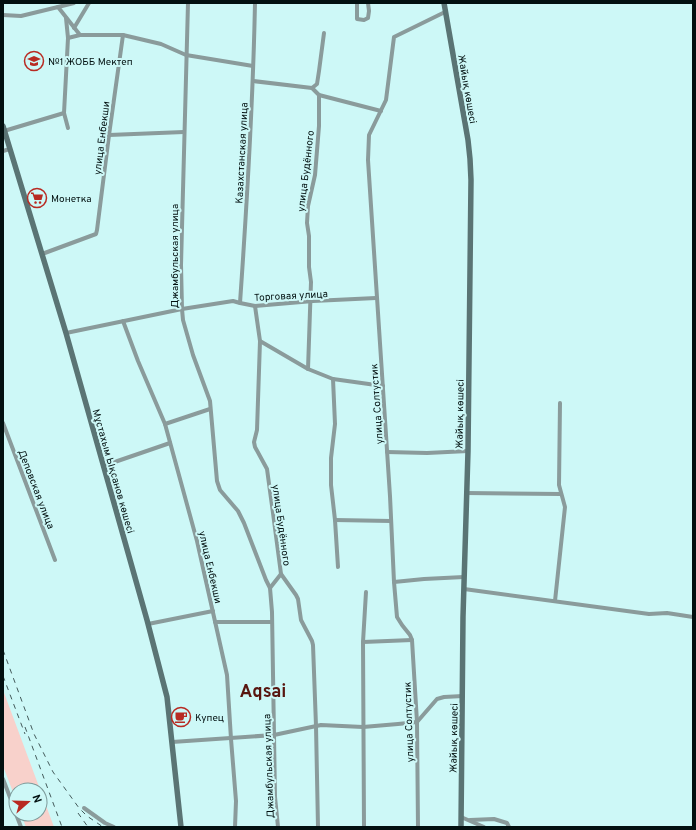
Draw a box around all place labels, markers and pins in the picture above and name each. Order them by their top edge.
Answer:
school or university icon: №1 ЖОББ Мектеп [23,50,45,72]
place label: №1 ЖОББ Мектеп [48,56,133,69]
supermarket icon: Монетка [26,187,48,209]
place label: Монетка [51,193,92,206]
cafe icon: Купец [170,706,192,728]
place label: Купец [195,712,224,725]

